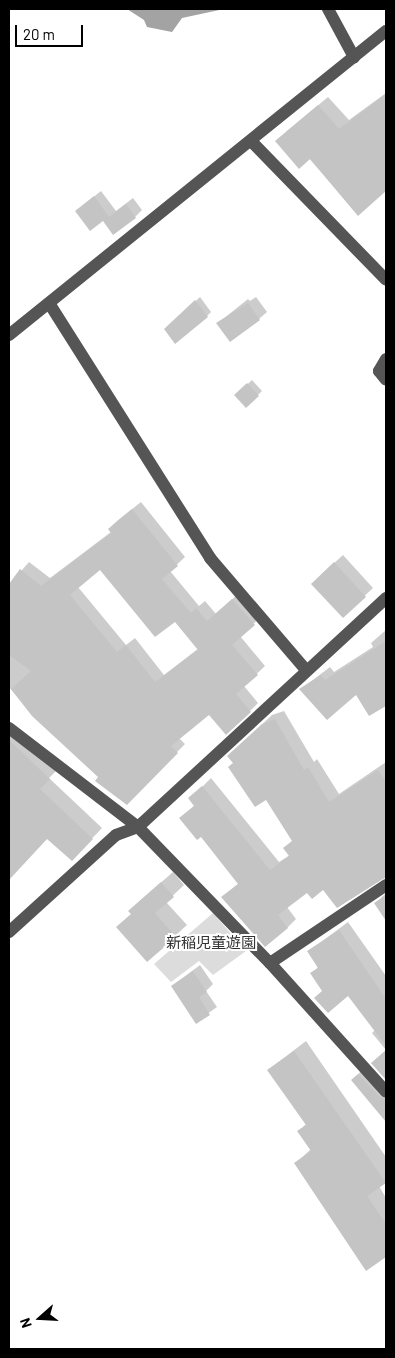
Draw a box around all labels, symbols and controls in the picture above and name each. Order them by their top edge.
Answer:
scale bar [18,15,85,47]
text: 20 m [23,25,55,43]
park label: 新稲児童遊園 [166,934,256,952]
north arrow [15,1293,65,1343]
text: N [16,1316,35,1330]

